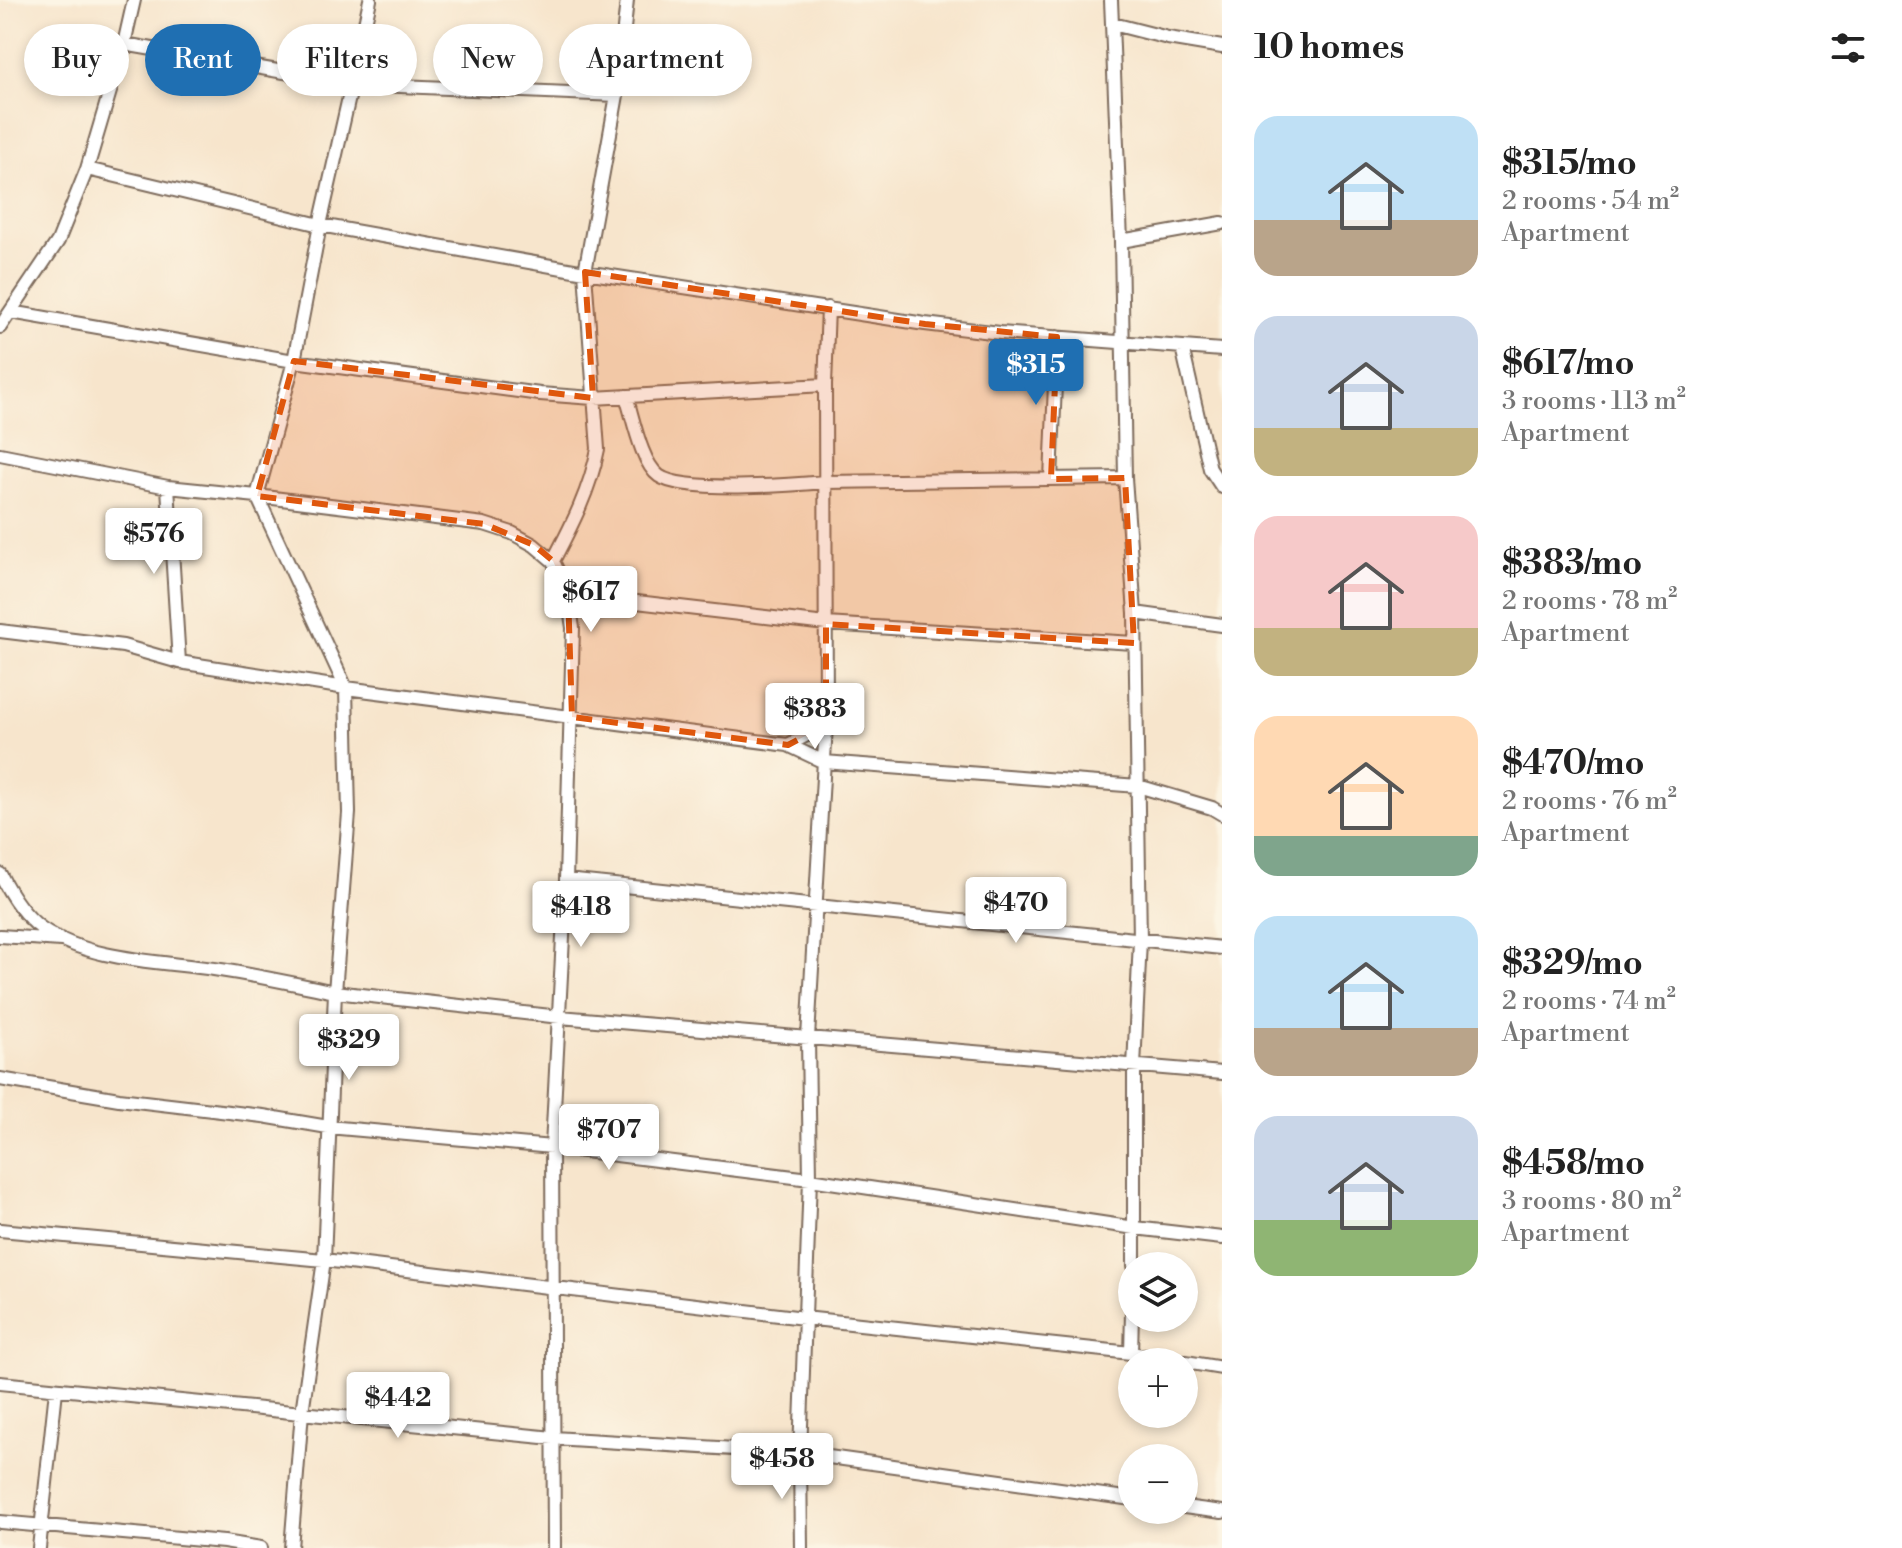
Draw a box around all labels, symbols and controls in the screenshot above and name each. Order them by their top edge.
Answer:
chip: Buy [24,24,129,96]
chip: Rent [145,24,261,96]
chip: Filters [277,24,417,96]
chip: New [433,24,543,96]
chip: Apartment [559,24,752,96]
icon: filters [1826,26,1870,70]
text: 10 homes [1254,27,1404,69]
text: $315/mo [1502,143,1637,185]
icon: home [1318,148,1414,244]
text: 2 rooms · 54 m² [1502,185,1679,217]
text: Apartment [1502,217,1630,249]
pin: $315 [989,339,1083,407]
text: $617/mo [1502,343,1635,385]
icon: home [1318,348,1414,444]
text: $315 [1006,349,1066,381]
text: 3 rooms · 113 m² [1502,385,1686,417]
text: Apartment [1502,417,1630,449]
pin: $576 [107,508,201,576]
text: $576 [123,518,185,550]
text: $383/mo [1502,543,1642,585]
icon: home [1318,548,1414,644]
pin: $617 [544,566,638,634]
text: $617 [562,576,620,608]
text: 2 rooms · 78 m² [1502,585,1677,617]
text: Apartment [1502,617,1630,649]
pin: $383 [768,683,862,751]
text: $383 [783,693,847,725]
text: $470/mo [1502,743,1645,785]
icon: home [1318,748,1414,844]
text: 2 rooms · 76 m² [1502,785,1677,817]
text: Apartment [1502,817,1630,849]
pin: $470 [969,877,1063,945]
pin: $418 [534,881,628,949]
text: $470 [983,887,1049,919]
text: $418 [550,891,612,923]
text: $329/mo [1502,943,1643,985]
icon: home [1318,948,1414,1044]
text: 2 rooms · 74 m² [1502,985,1676,1017]
pin: $329 [302,1014,396,1082]
text: Apartment [1502,1017,1630,1049]
text: $329 [317,1024,381,1056]
pin: $707 [562,1104,656,1172]
text: $707 [577,1114,641,1146]
text: $458/mo [1502,1143,1645,1185]
icon: home [1318,1148,1414,1244]
text: 3 rooms · 80 m² [1502,1185,1681,1217]
text: Apartment [1502,1217,1630,1249]
map controls [1118,1252,1198,1524]
button: layers [1118,1252,1198,1332]
button: + [1118,1348,1198,1428]
pin: $442 [351,1372,445,1440]
text: $442 [365,1382,431,1414]
pin: $458 [735,1433,829,1501]
text: $458 [749,1443,815,1475]
button: − [1118,1444,1198,1524]

